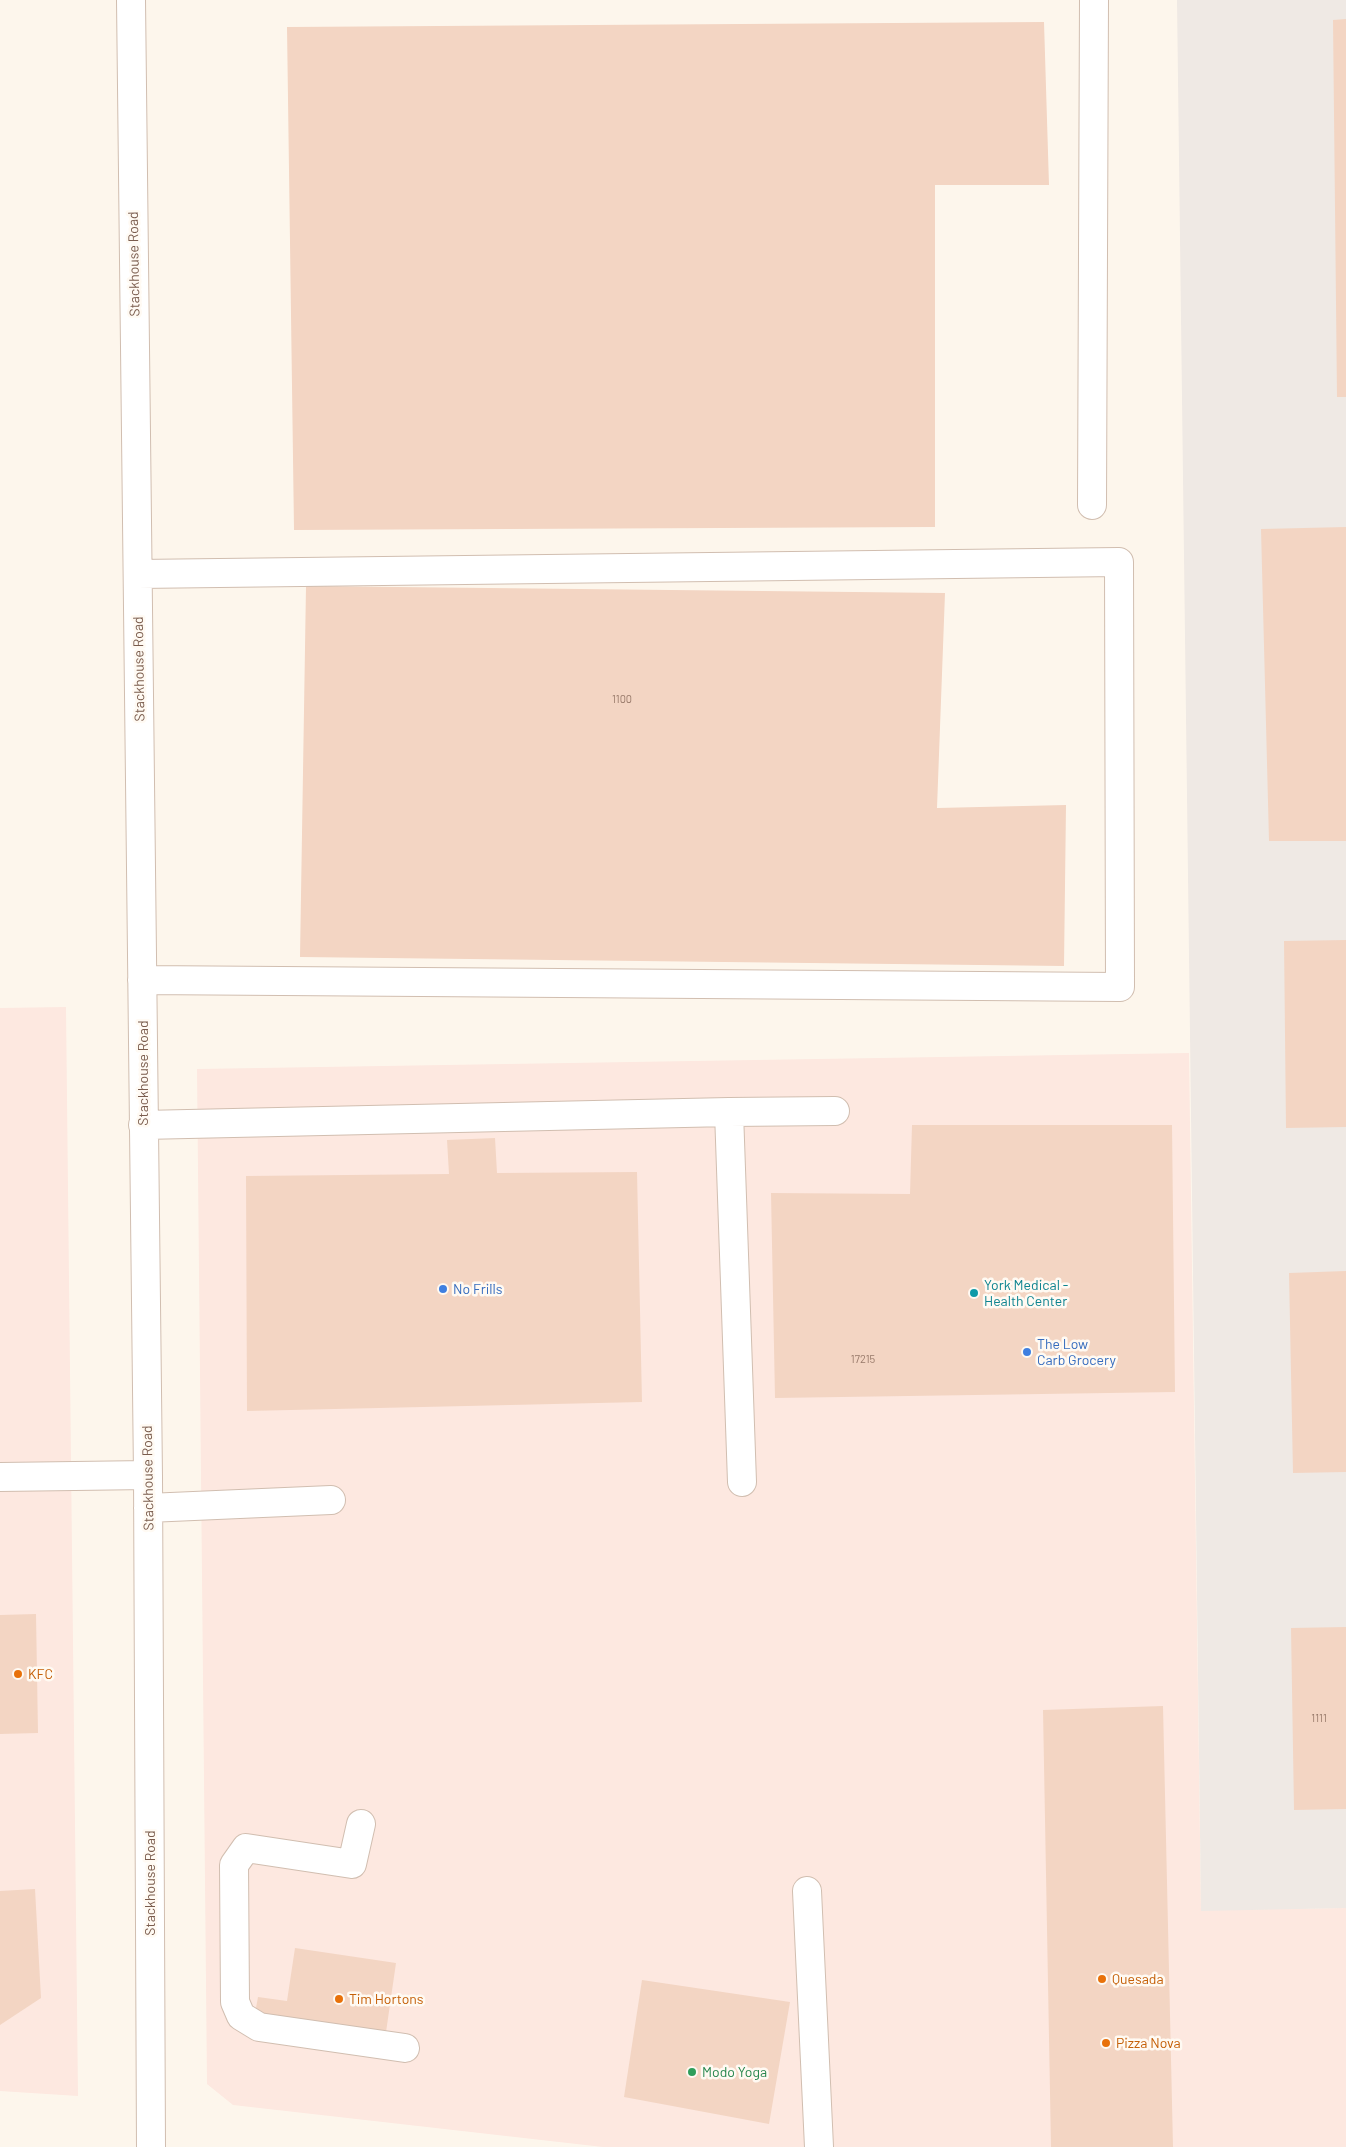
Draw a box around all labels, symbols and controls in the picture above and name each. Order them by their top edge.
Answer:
street label: Stackhouse Road [125,211,143,317]
street label: Stackhouse Road [130,616,148,722]
house number: 1100 [612,692,632,706]
street label: Stackhouse Road [135,1020,151,1126]
place label: York Medical - Health Center [984,1277,1068,1310]
place label: No Frills [453,1281,503,1297]
marker: No Frills [437,1283,449,1295]
marker: York Medical - Health Center [968,1287,980,1299]
place label: The Low Carb Grocery [1037,1336,1116,1368]
marker: The Low Carb Grocery [1021,1346,1033,1358]
house number: 17215 [851,1352,875,1366]
street label: Stackhouse Road [139,1425,157,1531]
place label: KFC [28,1666,53,1682]
marker: KFC [12,1668,24,1680]
house number: 1111 [1311,1711,1327,1725]
street label: Stackhouse Road [142,1830,158,1936]
place label: Quesada [1112,1971,1164,1987]
marker: Quesada [1096,1973,1108,1985]
place label: Tim Hortons [349,1991,424,2007]
marker: Tim Hortons [333,1993,345,2005]
place label: Pizza Nova [1116,2035,1181,2051]
marker: Pizza Nova [1100,2037,1112,2049]
place label: Modo Yoga [702,2064,767,2080]
marker: Modo Yoga [686,2066,698,2078]

